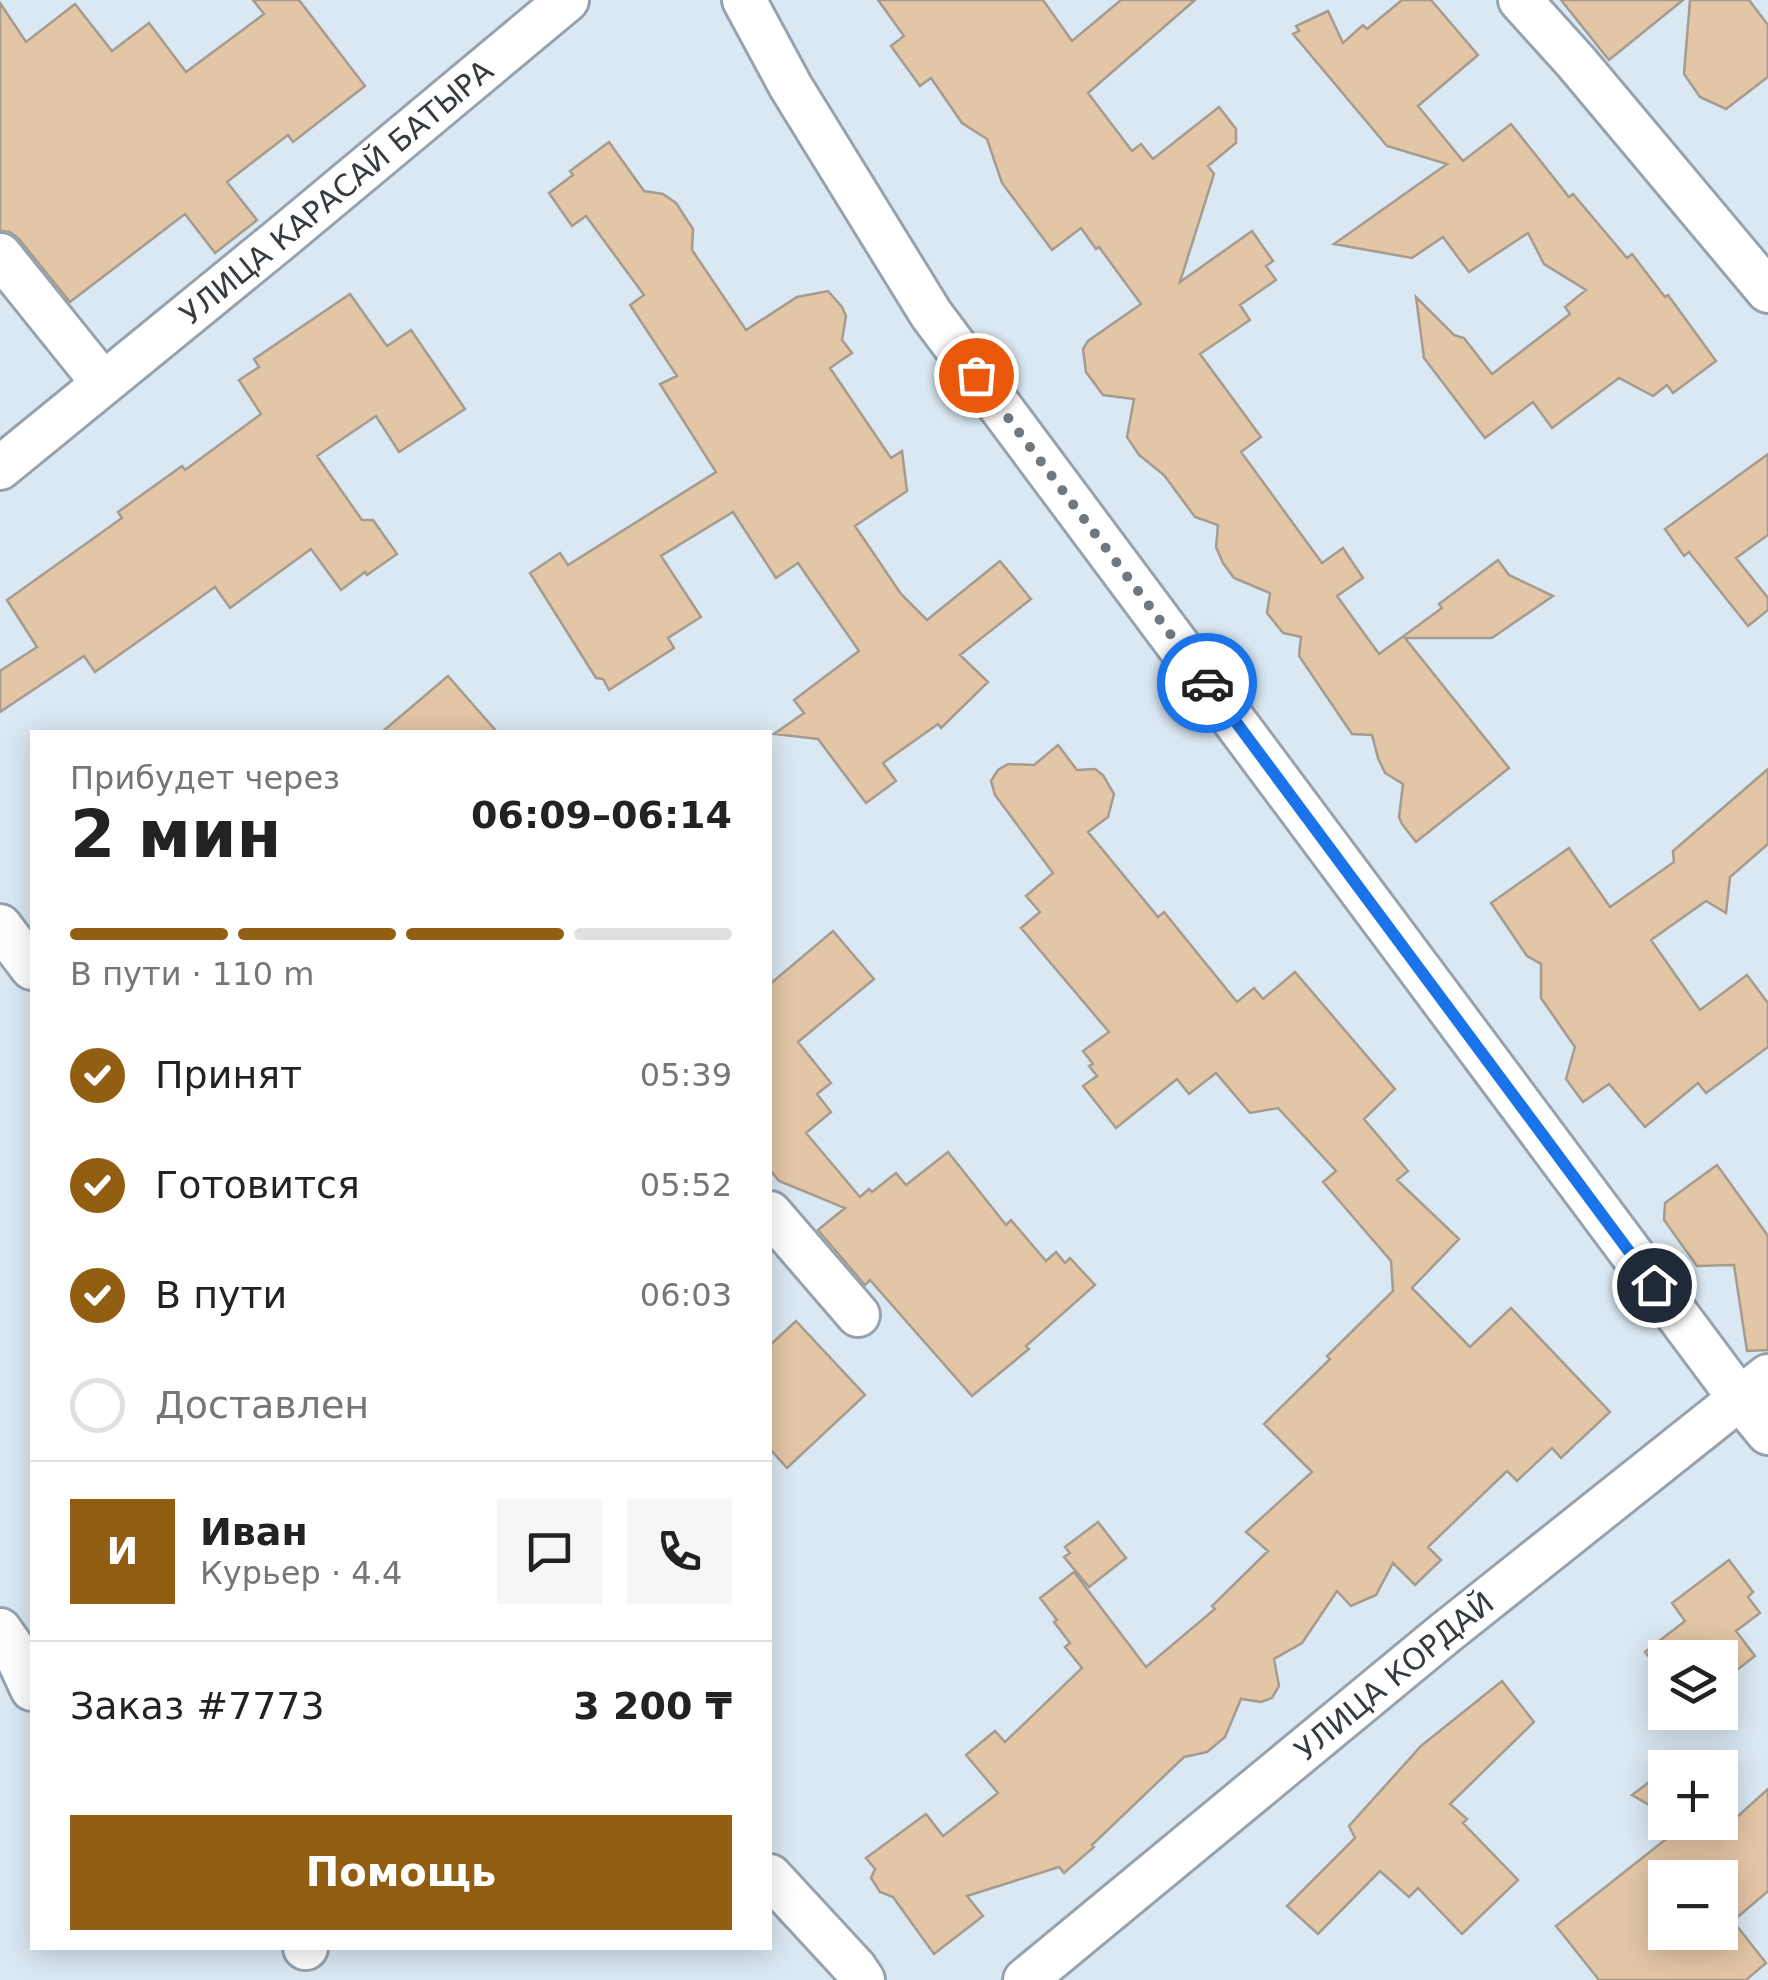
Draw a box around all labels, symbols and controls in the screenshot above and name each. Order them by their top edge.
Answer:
street label: УЛИЦА КАРАСАЙ БАТЫРА [173,52,500,331]
pin [934,333,1019,418]
icon: bag [949,348,1004,403]
courier [1157,633,1257,733]
icon: car [1180,656,1235,711]
text: Прибудет через [70,759,340,797]
text: 06:09–06:14 [471,793,732,837]
text: 2 мин [70,797,281,872]
text: В пути · 110 m [70,955,314,993]
icon: check [70,1048,125,1103]
text: Принят [155,1053,302,1097]
text: 05:39 [640,1056,732,1094]
icon: check [70,1158,125,1213]
text: Готовится [155,1163,360,1207]
text: 05:52 [640,1166,732,1204]
pin [1612,1243,1697,1328]
icon: home [1627,1258,1682,1313]
icon: check [70,1268,125,1323]
text: В пути [155,1273,287,1317]
text: 06:03 [640,1276,732,1314]
text: Доставлен [155,1383,369,1427]
button: chat [497,1499,602,1604]
button: phone [627,1499,732,1604]
text: Иван [200,1510,308,1554]
text: И [107,1529,138,1573]
text: Курьер · 4.4 [200,1554,402,1592]
street label: УЛИЦА КОРДАЙ [1288,1584,1500,1767]
map controls [1648,1640,1738,1950]
button: layers [1648,1640,1738,1730]
text: Заказ #7773 [70,1684,325,1728]
text: 3 200 ₸ [573,1684,732,1728]
button: + [1648,1750,1738,1840]
button: Помощь [70,1815,732,1930]
button: − [1648,1860,1738,1950]

